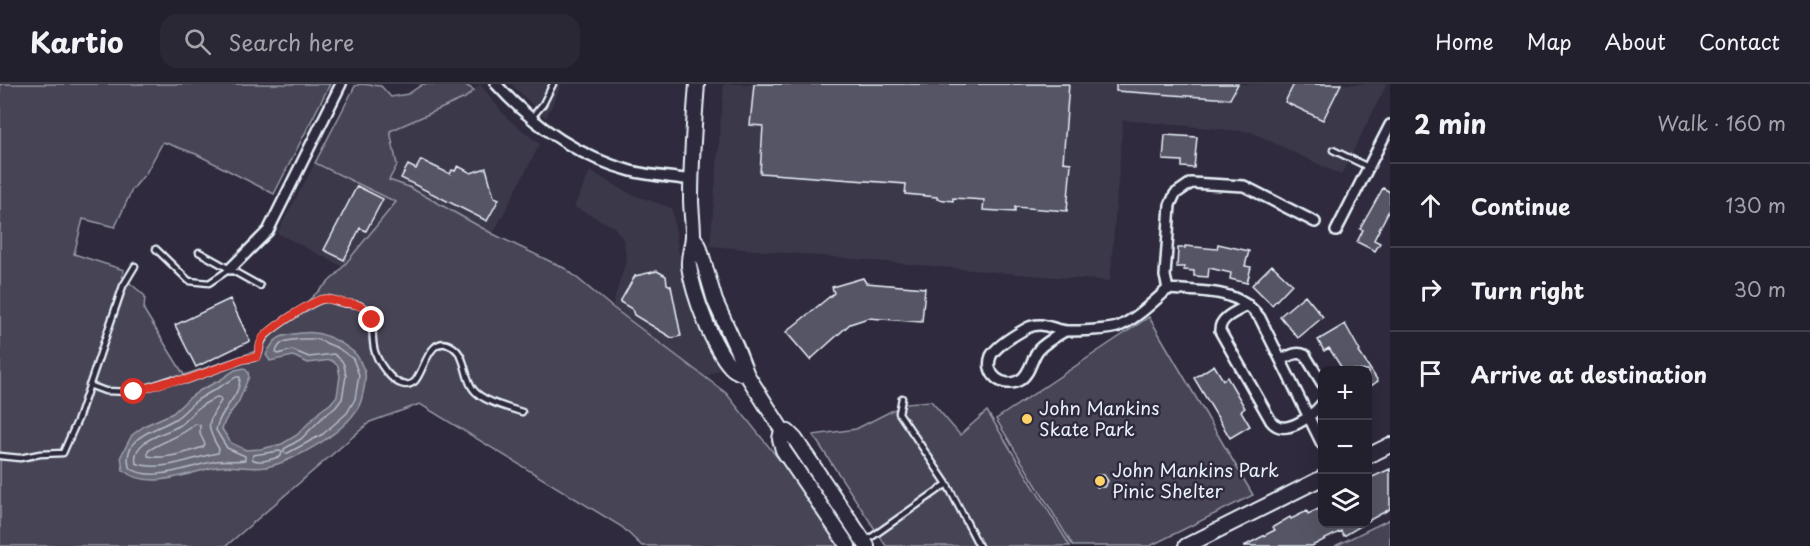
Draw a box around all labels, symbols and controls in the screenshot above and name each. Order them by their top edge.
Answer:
search box [160,14,580,68]
text: Kartio [30,20,124,63]
icon: search [181,25,214,58]
text: Search here [229,25,354,58]
text: Home [1435,25,1494,57]
text: Map [1527,25,1572,57]
text: About [1605,25,1666,57]
text: Contact [1699,25,1780,57]
text: 2 min [1414,104,1487,143]
text: Walk · 160 m [1658,108,1786,138]
icon: ahead [1414,189,1447,222]
text: Continue [1471,189,1570,222]
text: 130 m [1726,190,1786,220]
icon: right [1414,273,1447,306]
text: Turn right [1471,273,1584,306]
text: 30 m [1733,274,1786,304]
route end [358,306,384,332]
icon: arrive [1414,357,1447,390]
text: Arrive at destination [1471,357,1707,390]
map controls [1318,366,1372,528]
button: + [1318,366,1372,420]
route start [120,378,146,404]
place label: John Mankins Skate Park [1039,394,1159,442]
marker: John Mankins Skate Park [1020,412,1034,426]
button: − [1318,420,1372,474]
place label: John Mankins Park Pinic Shelter [1112,456,1279,504]
marker: John Mankins Park Pinic Shelter [1093,474,1107,488]
button: layers [1318,474,1372,528]

